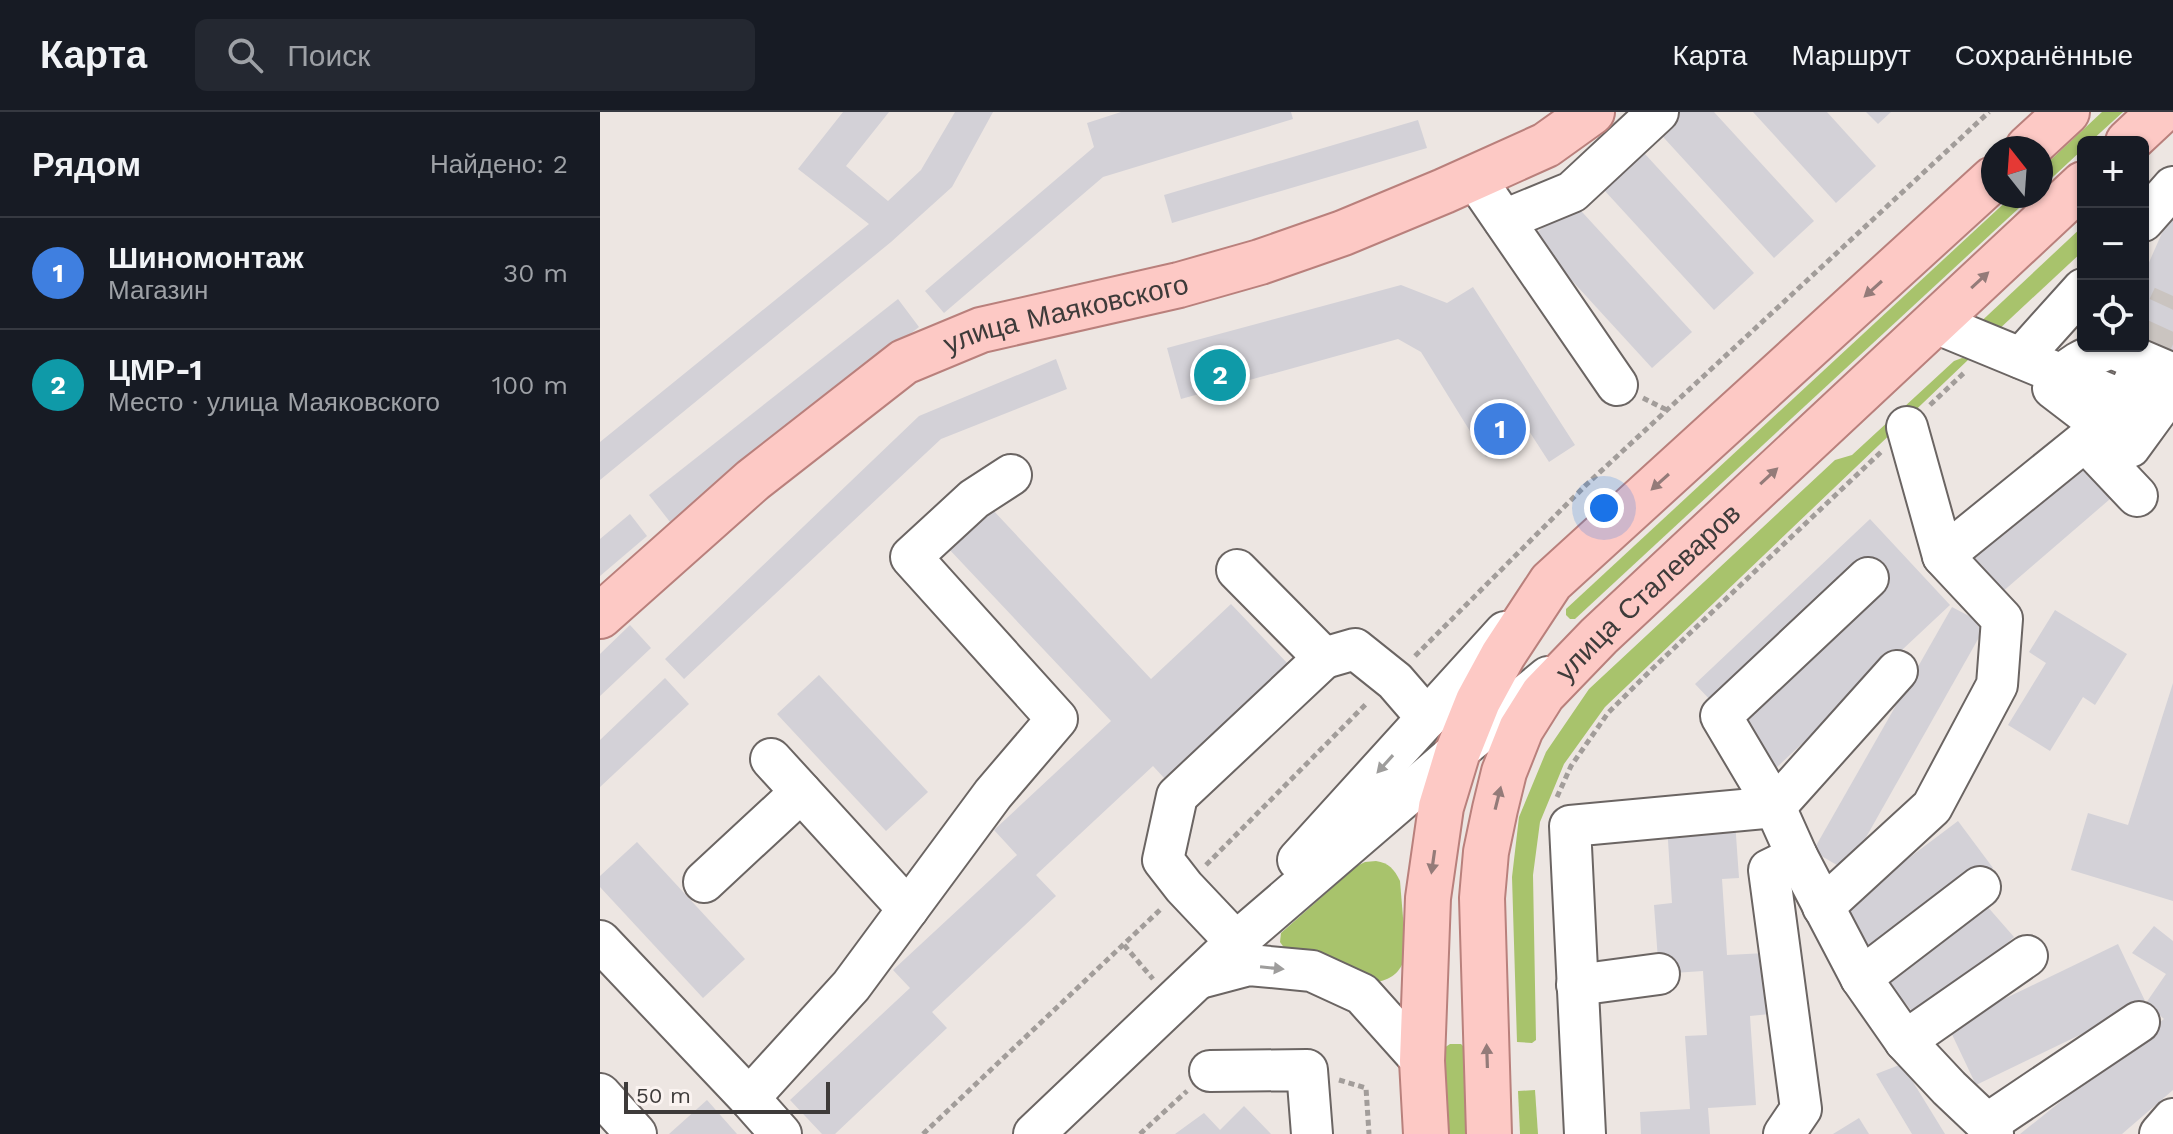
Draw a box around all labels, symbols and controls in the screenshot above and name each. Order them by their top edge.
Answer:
search box [195,19,755,91]
text: Карта [40,33,147,77]
icon: search [223,33,267,77]
text: Поиск [287,38,370,73]
text: Карта [1672,39,1747,72]
text: Маршрут [1791,39,1911,72]
text: Сохранённые [1955,39,2133,72]
north arrow [1981,136,2053,208]
map controls [2077,136,2149,352]
button: + [2077,136,2149,208]
text: Рядом [32,144,141,184]
text: Найдено: 2 [430,149,568,179]
button: − [2077,208,2149,280]
text: Шиномонтаж [108,240,304,275]
text: 1 [52,258,64,288]
text: 30 m [503,258,568,288]
street label: улица Маяковского [939,267,1192,361]
one-way arrow [1970,271,1989,289]
text: Магазин [108,275,208,305]
one-way arrow [1864,279,1883,297]
button: locate [2077,280,2149,352]
pin: 2 [1194,345,1246,405]
text: ЦМР-1 [108,352,202,387]
text: 2 [50,370,66,400]
text: 100 m [492,370,568,400]
text: Место · улица Маяковского [108,387,440,417]
pin: 1 [1474,399,1526,459]
one-way arrow [1759,468,1778,486]
one-way arrow [1651,473,1670,491]
your location [1584,488,1624,528]
street label: улица Сталеваров [1549,497,1747,688]
one-way arrow [1377,754,1395,773]
one-way arrow [1492,785,1504,810]
one-way arrow [1426,850,1439,875]
one-way arrow [1260,961,1285,974]
one-way arrow [1480,1043,1493,1068]
scale bar [624,1078,830,1114]
text: 50 m [636,1083,691,1108]

